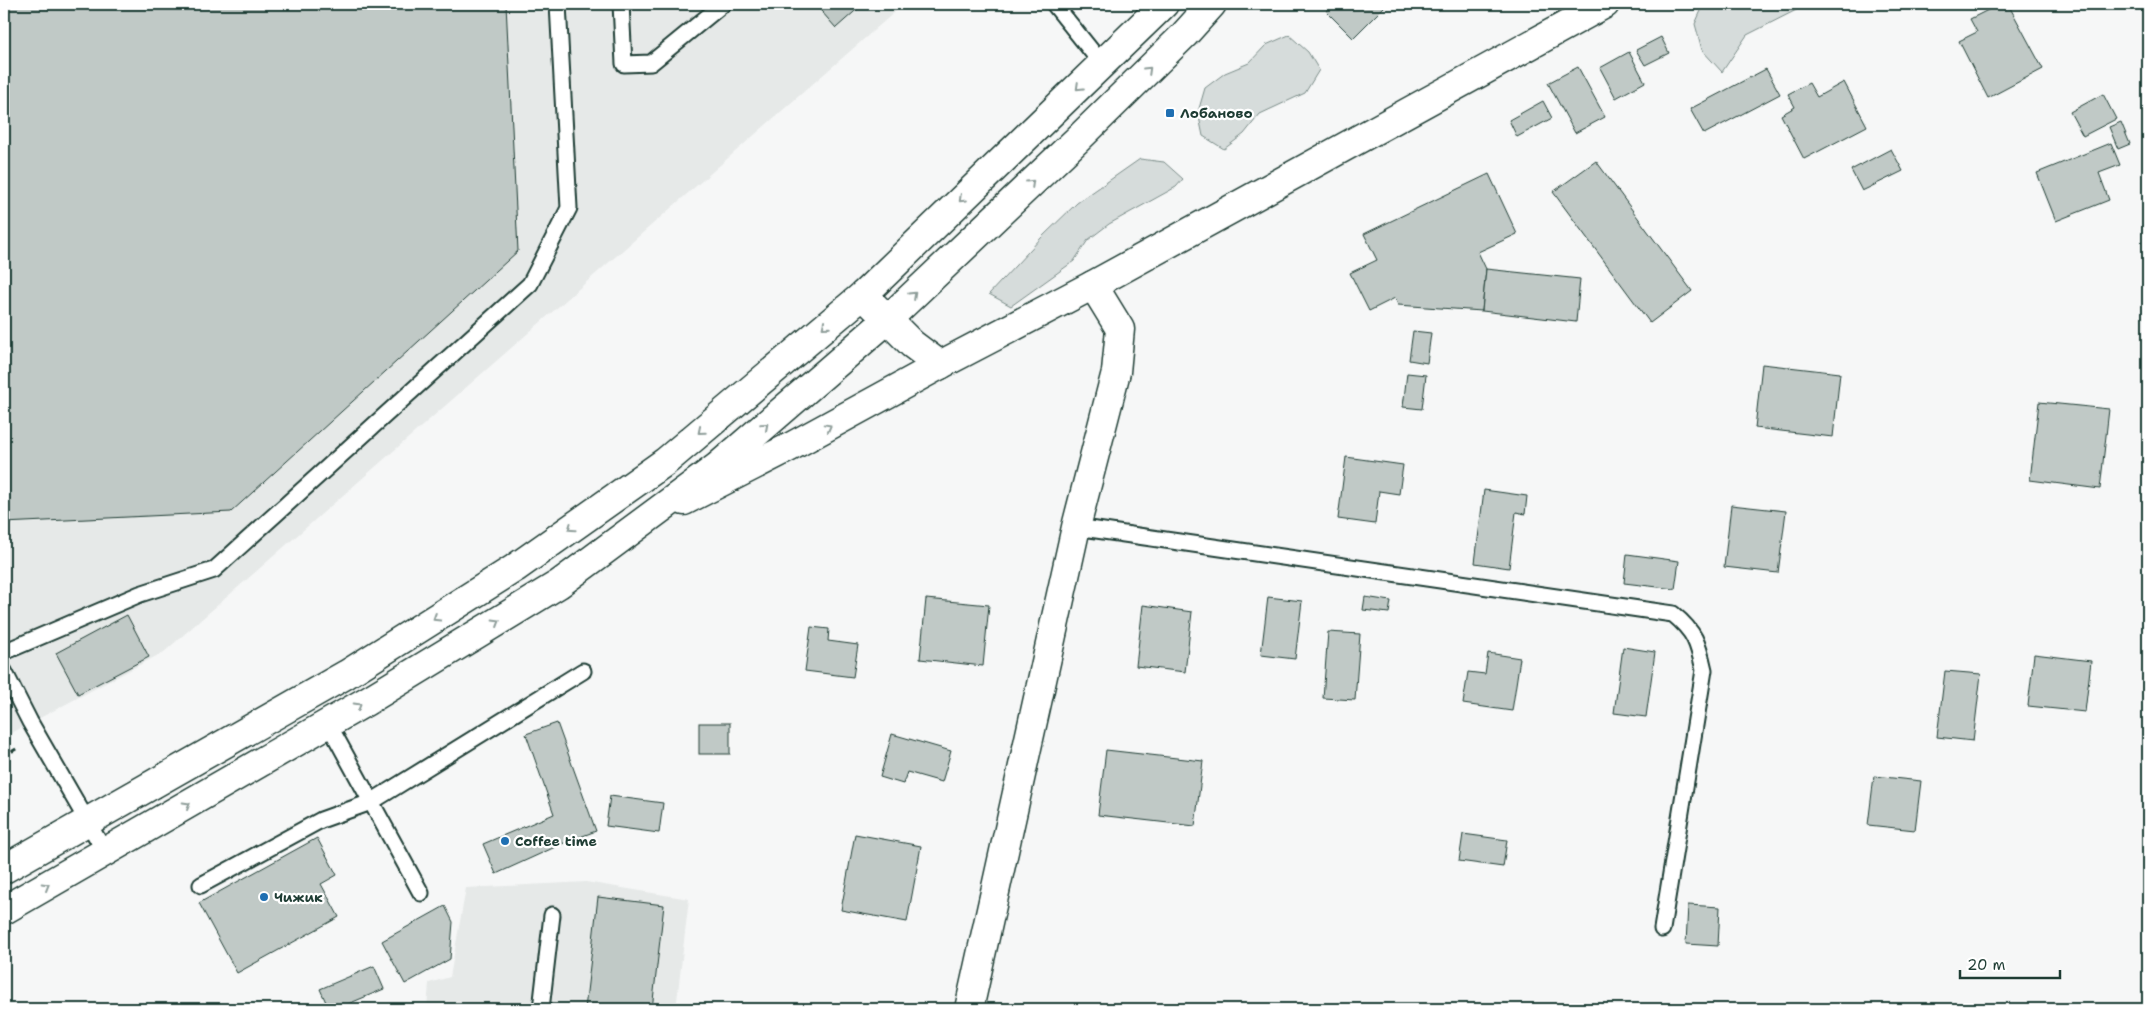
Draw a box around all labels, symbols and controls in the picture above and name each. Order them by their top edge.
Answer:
one-way arrow [1142,67,1151,76]
one-way arrow [1075,81,1084,90]
place label: Лобаново [1180,104,1253,122]
marker: Лобаново [1164,107,1176,119]
one-way arrow [1026,180,1035,189]
one-way arrow [958,193,967,202]
one-way arrow [908,292,917,301]
one-way arrow [822,321,831,330]
one-way arrow [760,422,769,431]
one-way arrow [823,423,832,433]
one-way arrow [698,426,707,435]
one-way arrow [567,522,577,531]
one-way arrow [432,611,441,621]
one-way arrow [491,618,500,628]
one-way arrow [353,703,362,713]
one-way arrow [181,801,190,811]
place label: Coffee time [515,832,597,850]
marker: Coffee time [499,835,511,847]
one-way arrow [41,882,50,892]
place label: Чижик [274,888,323,906]
marker: Чижик [258,891,270,903]
scale bar [1960,948,2060,980]
text: 20 m [1967,955,2006,975]

